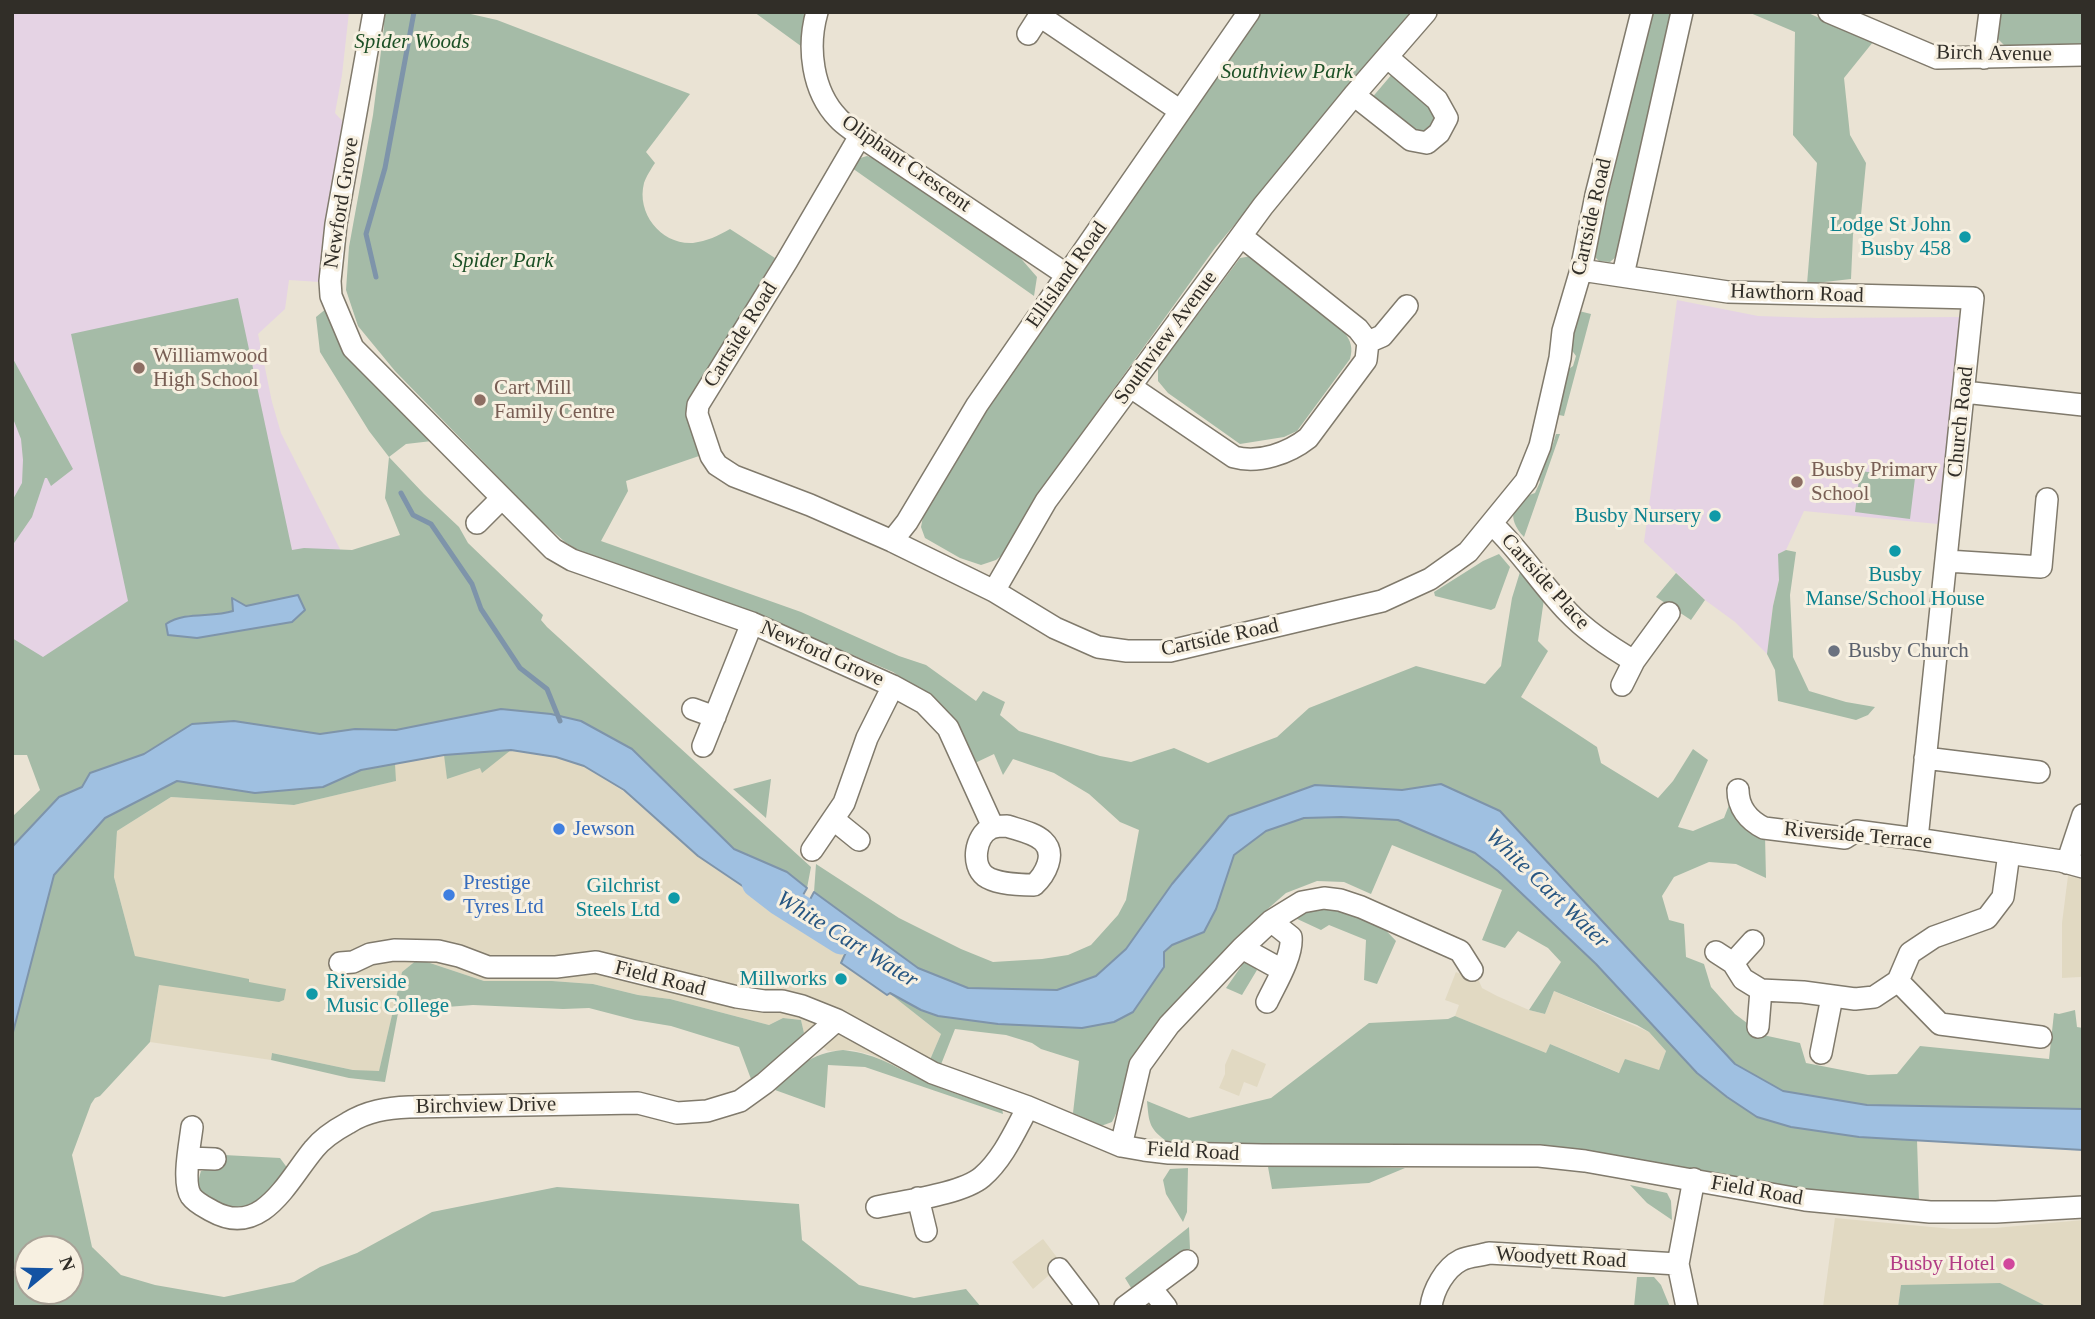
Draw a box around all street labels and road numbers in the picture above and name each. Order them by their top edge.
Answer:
street label: Birch Avenue [1936,40,2052,68]
street label: Oliphant Crescent [836,110,976,218]
street label: Newford Grove [319,136,365,270]
street label: Cartside Road [1566,156,1618,278]
street label: Ellisland Road [1021,217,1113,333]
street label: Southview Avenue [1109,266,1223,410]
street label: Cartside Road [699,278,783,392]
street label: Hawthorn Road [1730,279,1864,309]
street label: Church Road [1943,365,1979,479]
street label: Cartside Place [1495,529,1595,635]
street label: Cartside Road [1159,613,1281,663]
street label: Newford Grove [756,616,888,692]
street label: Riverside Terrace [1783,817,1933,855]
street label: Field Road [612,956,708,1002]
street label: Birchview Drive [416,1092,556,1120]
street label: Field Road [1146,1137,1240,1167]
street label: Field Road [1709,1171,1805,1211]
street label: Woodyett Road [1495,1242,1627,1274]

